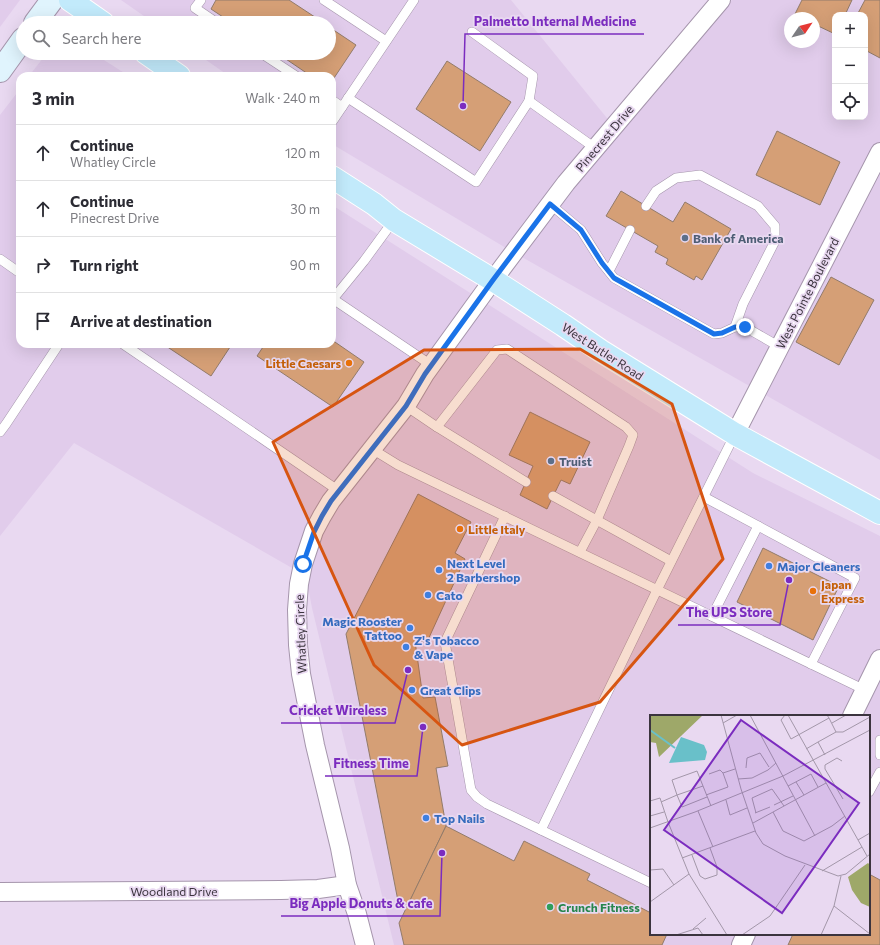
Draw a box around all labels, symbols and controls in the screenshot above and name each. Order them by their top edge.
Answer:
callout: Palmetto Internal Medicine [465,9,644,34]
north arrow [784,12,820,48]
map controls [832,12,868,120]
button: + [832,12,868,48]
text: Palmetto Internal Medicine [474,13,636,29]
search box [16,16,336,60]
icon: search [30,27,52,49]
text: Search here [62,29,141,47]
button: − [832,48,868,84]
button: locate [832,84,868,120]
text: 3 min [32,88,75,109]
text: Walk · 240 m [245,90,320,106]
street label: Pinecrest Drive [572,102,636,174]
text: Continue [70,136,134,154]
icon: ahead [32,142,54,164]
text: 120 m [285,145,320,161]
text: Whatley Circle [70,154,156,170]
text: Continue [70,192,134,210]
icon: ahead [32,198,54,220]
text: 30 m [290,201,320,217]
text: Pinecrest Drive [70,210,159,226]
place label: Bank of America [693,231,784,245]
marker: Bank of America [680,233,690,243]
street label: West Pointe Boulevard [773,235,841,351]
icon: right [32,254,54,276]
text: Turn right [70,256,139,274]
text: 90 m [290,257,320,273]
icon: arrive [32,310,54,332]
text: Arrive at destination [70,312,212,330]
route end [736,318,754,336]
street label: West Butler Road [560,319,646,383]
place label: Little Caesars [266,356,341,370]
marker: Little Caesars [344,358,354,368]
place label: Truist [559,454,592,468]
marker: Truist [546,456,556,466]
place label: Little Italy [468,522,526,536]
marker: Little Italy [455,524,465,534]
route start [294,555,312,573]
place label: Next Level 2 Barbershop [447,556,520,584]
place label: Major Cleaners [777,559,861,573]
marker: Major Cleaners [764,561,774,571]
marker: Next Level 2 Barbershop [434,565,444,575]
place label: Japan Express [821,577,865,605]
marker: Japan Express [808,586,818,596]
place label: Cato [436,588,463,602]
marker: Cato [423,590,433,600]
street label: Whatley Circle [292,594,308,674]
callout: The UPS Store [678,600,780,625]
text: The UPS Store [686,604,772,620]
place label: Magic Rooster Tattoo [322,614,402,642]
marker: Magic Rooster Tattoo [405,623,415,633]
place label: Z's Tobacco & Vape [414,633,479,661]
marker: Z's Tobacco & Vape [401,642,411,652]
place label: Great Clips [420,683,481,697]
marker: Great Clips [407,685,417,695]
callout: Cricket Wireless [281,698,395,723]
text: Cricket Wireless [289,702,387,718]
inset map [650,715,870,935]
callout: Fitness Time [325,751,417,776]
text: Fitness Time [333,755,409,771]
place label: Top Nails [434,811,485,825]
marker: Top Nails [421,813,431,823]
street label: Woodland Drive [130,884,218,898]
callout: Big Apple Donuts & cafe [281,891,440,916]
text: Big Apple Donuts & cafe [289,895,433,911]
place label: Crunch Fitness [558,900,640,914]
marker: Crunch Fitness [545,902,555,912]

